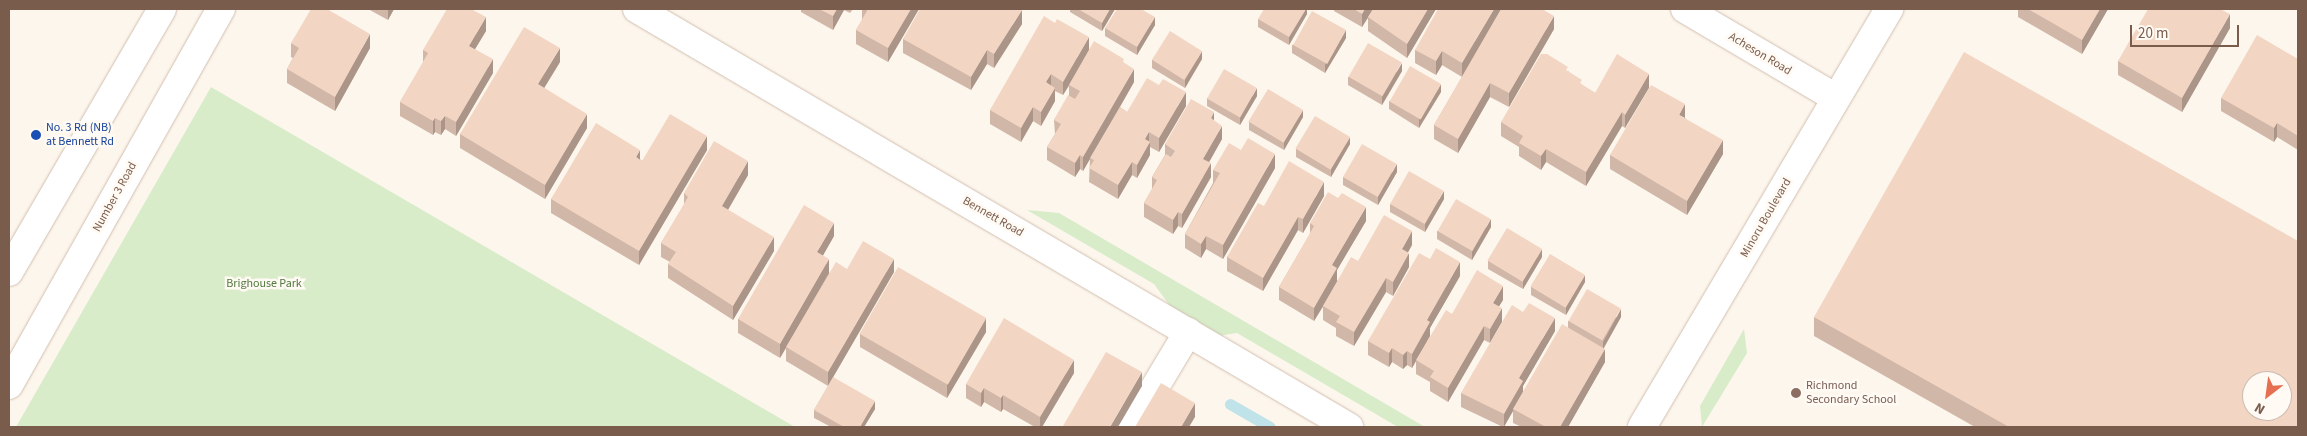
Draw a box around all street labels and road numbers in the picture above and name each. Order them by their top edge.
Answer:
street label: Acheson Road [1726,30,1794,78]
street label: Number 3 Road [90,160,140,234]
street label: Minoru Boulevard [1737,176,1795,260]
street label: Bennett Road [960,194,1026,240]

